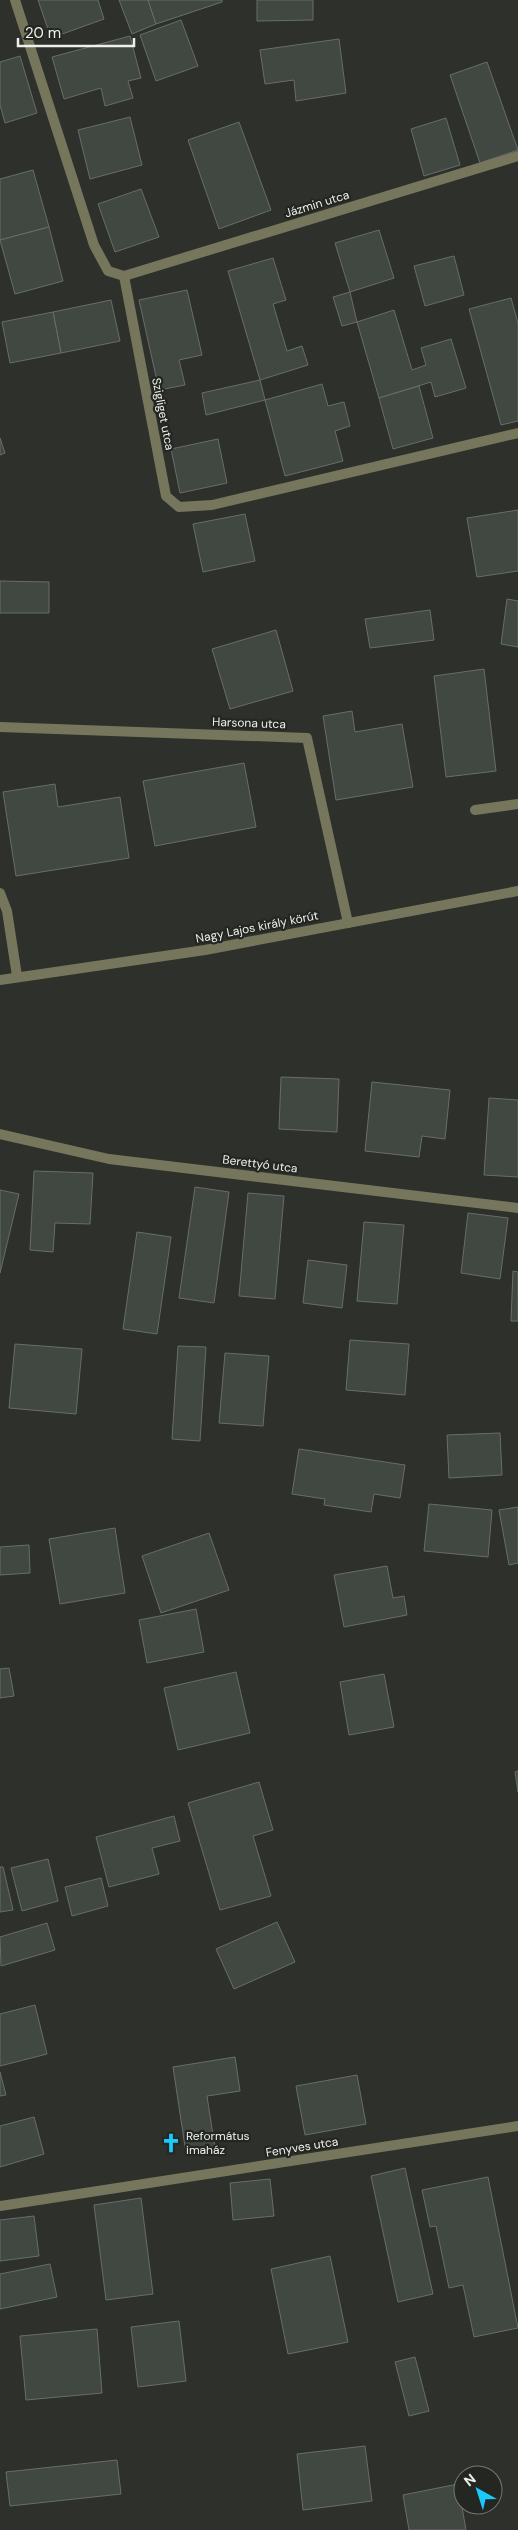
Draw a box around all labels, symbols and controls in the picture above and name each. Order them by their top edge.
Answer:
scale bar [18,15,134,47]
text: 20 m [25,23,61,43]
street label: Jázmin utca [283,187,351,221]
street label: Szigliget utca [148,376,178,452]
street label: Harsona utca [212,714,286,732]
street label: Nagy Lajos király körút [194,907,320,947]
street label: Berettyó utca [222,1151,298,1177]
place label: Református imaház [186,2128,250,2158]
church icon: Református imaház [160,2132,182,2154]
street label: Fenyves utca [265,2133,339,2161]
north arrow [453,2465,503,2515]
text: N [460,2470,479,2490]

